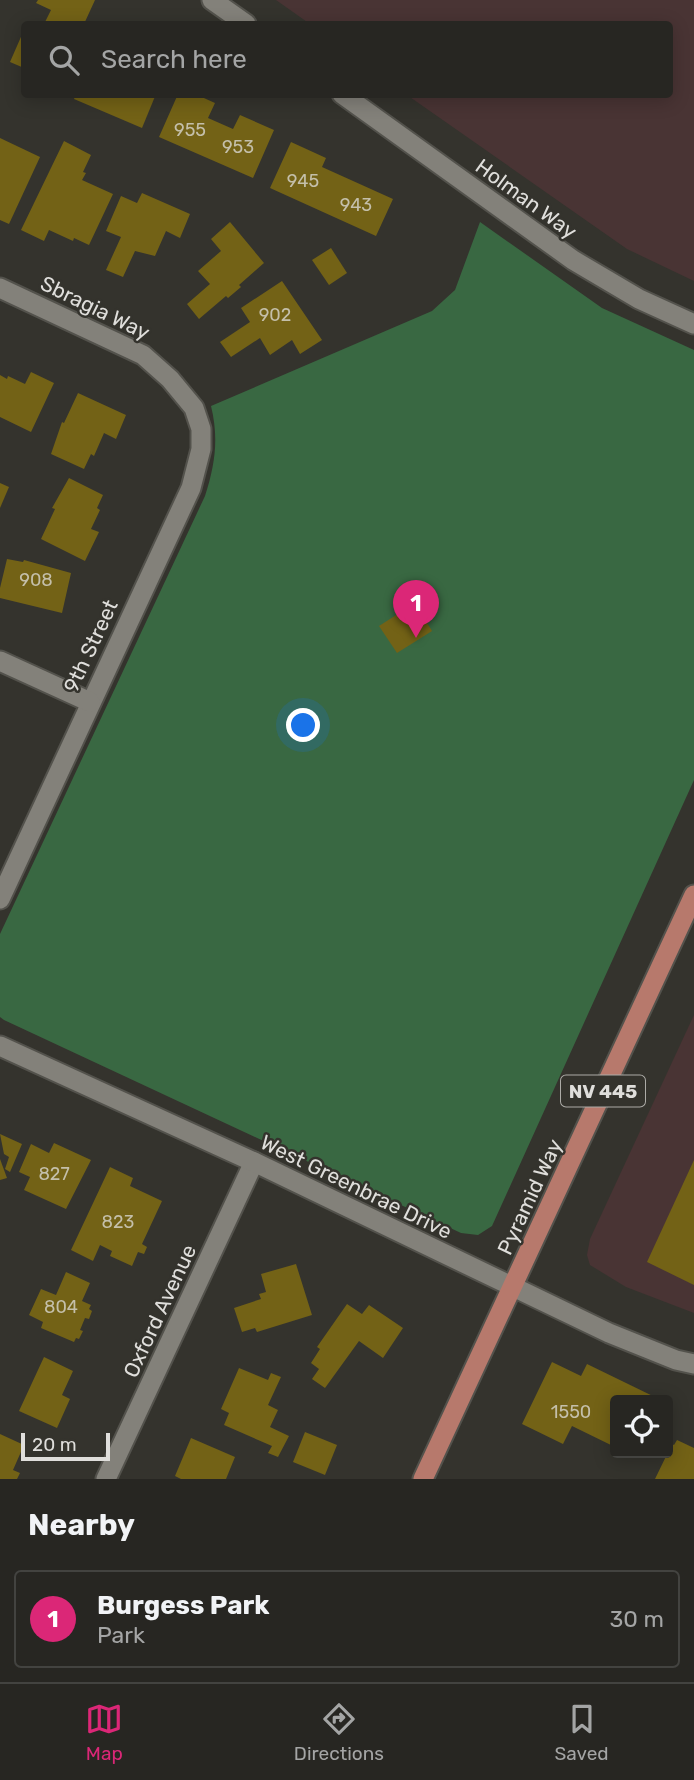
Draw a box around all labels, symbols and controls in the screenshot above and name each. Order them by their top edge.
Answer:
search box [21,21,673,98]
icon: search [45,41,83,79]
text: Search here [101,44,247,75]
house number: 955 [174,119,206,141]
house number: 953 [222,136,254,158]
street label: Holman Way [471,153,582,244]
house number: 945 [287,170,319,192]
house number: 943 [340,194,372,216]
street label: Sbragia Way [37,270,154,345]
house number: 902 [259,304,291,326]
house number: 908 [19,569,53,591]
pin: 1 [393,580,439,638]
street label: 9th Street [58,596,123,696]
your location [286,708,320,742]
road number: NV 445 [561,1076,645,1106]
street label: West Greenbrae Drive [256,1129,456,1244]
street label: Pyramid Way [492,1135,567,1259]
house number: 827 [38,1163,70,1185]
house number: 823 [102,1211,134,1233]
street label: Oxford Avenue [118,1240,201,1381]
house number: 804 [44,1296,78,1318]
map controls [610,1395,673,1458]
button: locate [610,1395,673,1458]
house number: 1550 [551,1401,591,1423]
scale bar [21,1430,110,1462]
text: 20 m [32,1433,77,1456]
text: Nearby [28,1507,135,1543]
text: Burgess Park [97,1590,270,1621]
text: 1 [47,1605,59,1633]
text: 30 m [609,1605,664,1633]
text: Park [97,1621,145,1649]
tab: Map [85,1700,123,1765]
tab: Directions [294,1700,384,1765]
tab: Saved [554,1700,609,1765]

